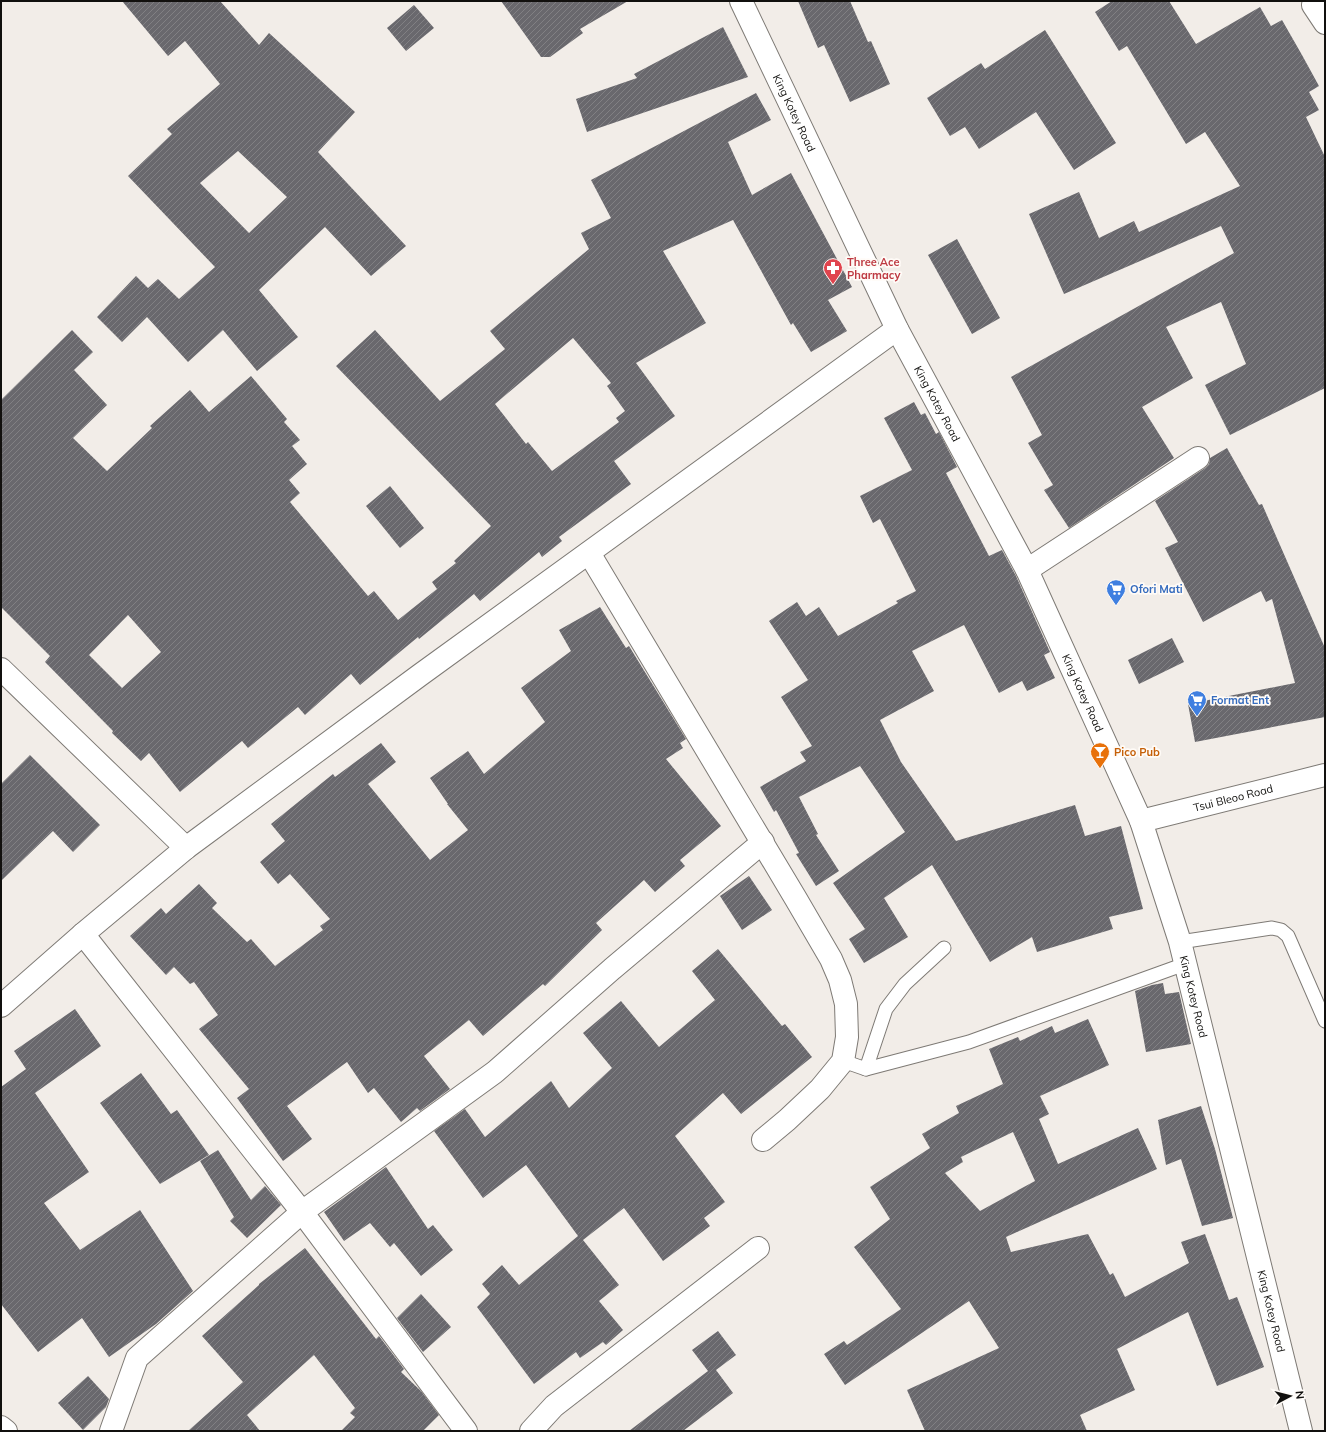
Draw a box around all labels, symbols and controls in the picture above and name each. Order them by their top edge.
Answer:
street label: King Kotey Road [770,72,819,154]
place label: Three Ace Pharmacy [847,255,900,282]
pharmacy icon: Three Ace Pharmacy [822,257,844,285]
street label: King Kotey Road [911,363,963,444]
supermarket icon: Ofori Mati [1105,578,1127,606]
place label: Ofori Mati [1130,582,1183,596]
street label: King Kotey Road [1059,652,1107,734]
supermarket icon: Format Ent [1186,689,1208,717]
place label: Format Ent [1211,693,1269,707]
bar icon: Pico Pub [1089,741,1111,769]
place label: Pico Pub [1114,745,1160,759]
street label: Tsui Bleoo Road [1192,781,1274,815]
street label: King Kotey Road [1177,954,1210,1039]
street label: King Kotey Road [1254,1269,1288,1354]
north arrow [1270,1376,1310,1416]
text: N [1292,1390,1307,1400]

